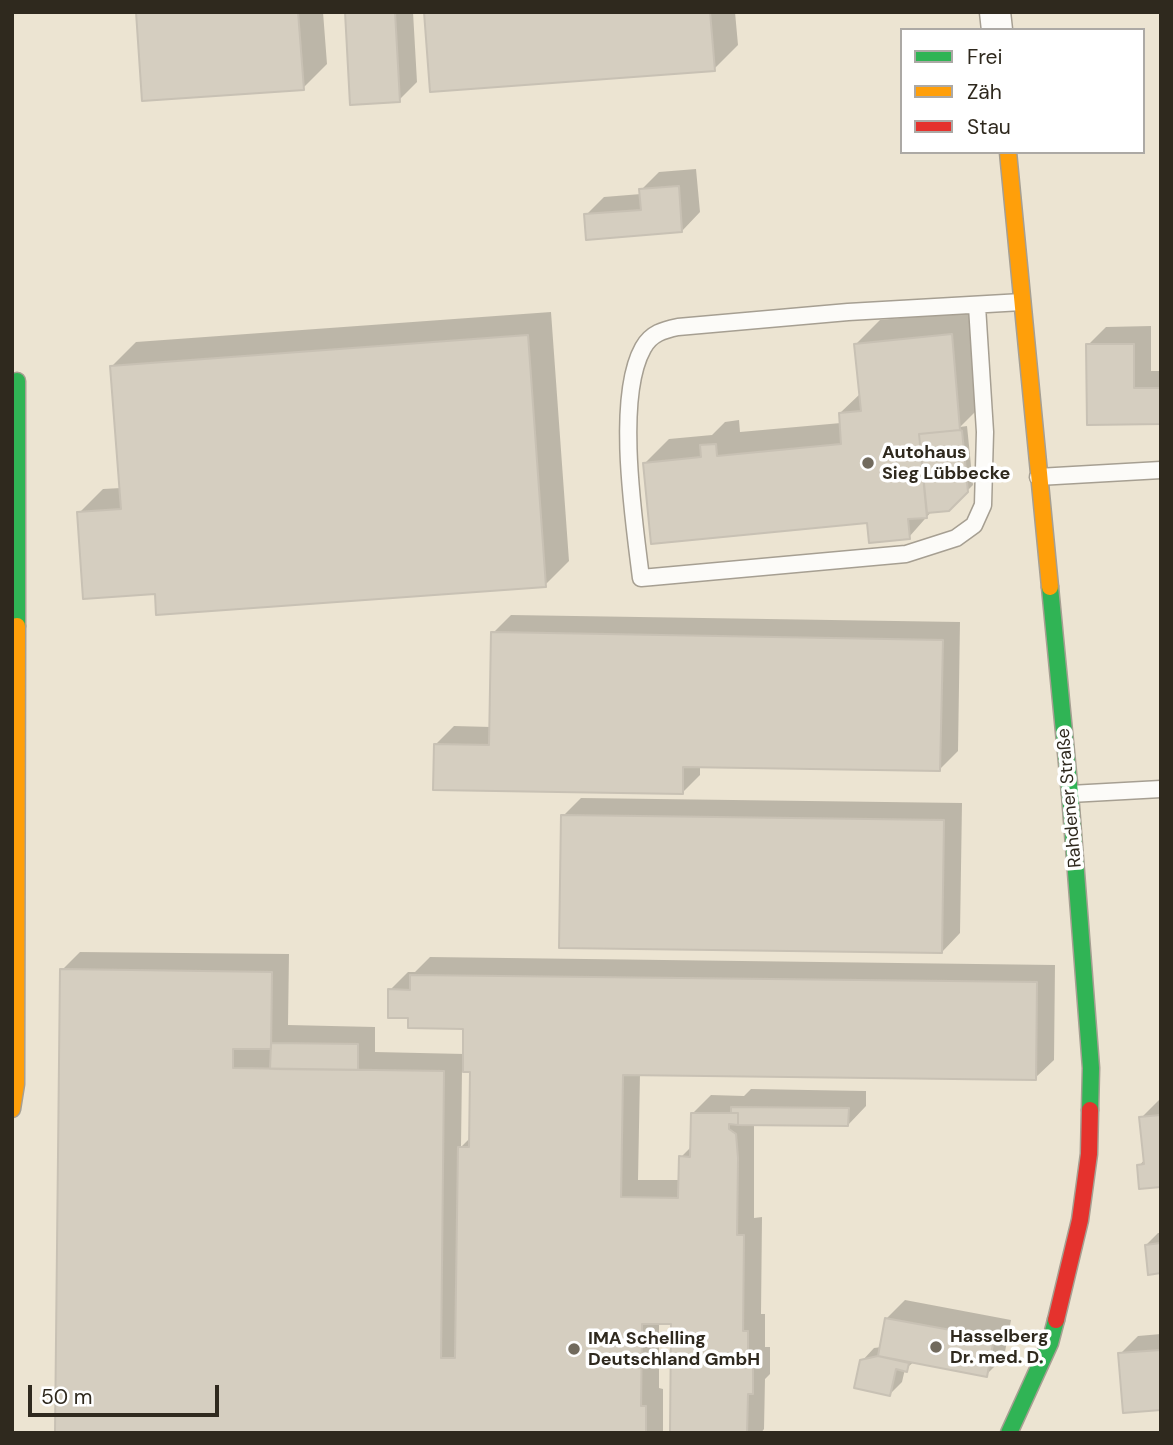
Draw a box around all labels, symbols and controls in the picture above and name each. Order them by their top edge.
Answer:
legend [900,28,1145,154]
text: Frei [967,43,1003,71]
text: Zäh [967,78,1002,106]
text: Stau [967,113,1011,141]
place label: Autohaus Sieg Lübbecke [882,442,1010,484]
marker: Autohaus Sieg Lübbecke [860,455,876,471]
street label: Rahdener Straße [1053,727,1087,869]
place label: Hasselberg Dr. med. D. [950,1326,1049,1368]
place label: IMA Schelling Deutschland GmbH [588,1328,760,1370]
marker: Hasselberg Dr. med. D. [928,1339,944,1355]
marker: IMA Schelling Deutschland GmbH [566,1341,582,1357]
scale bar [32,1372,222,1416]
text: 50 m [41,1383,92,1411]

